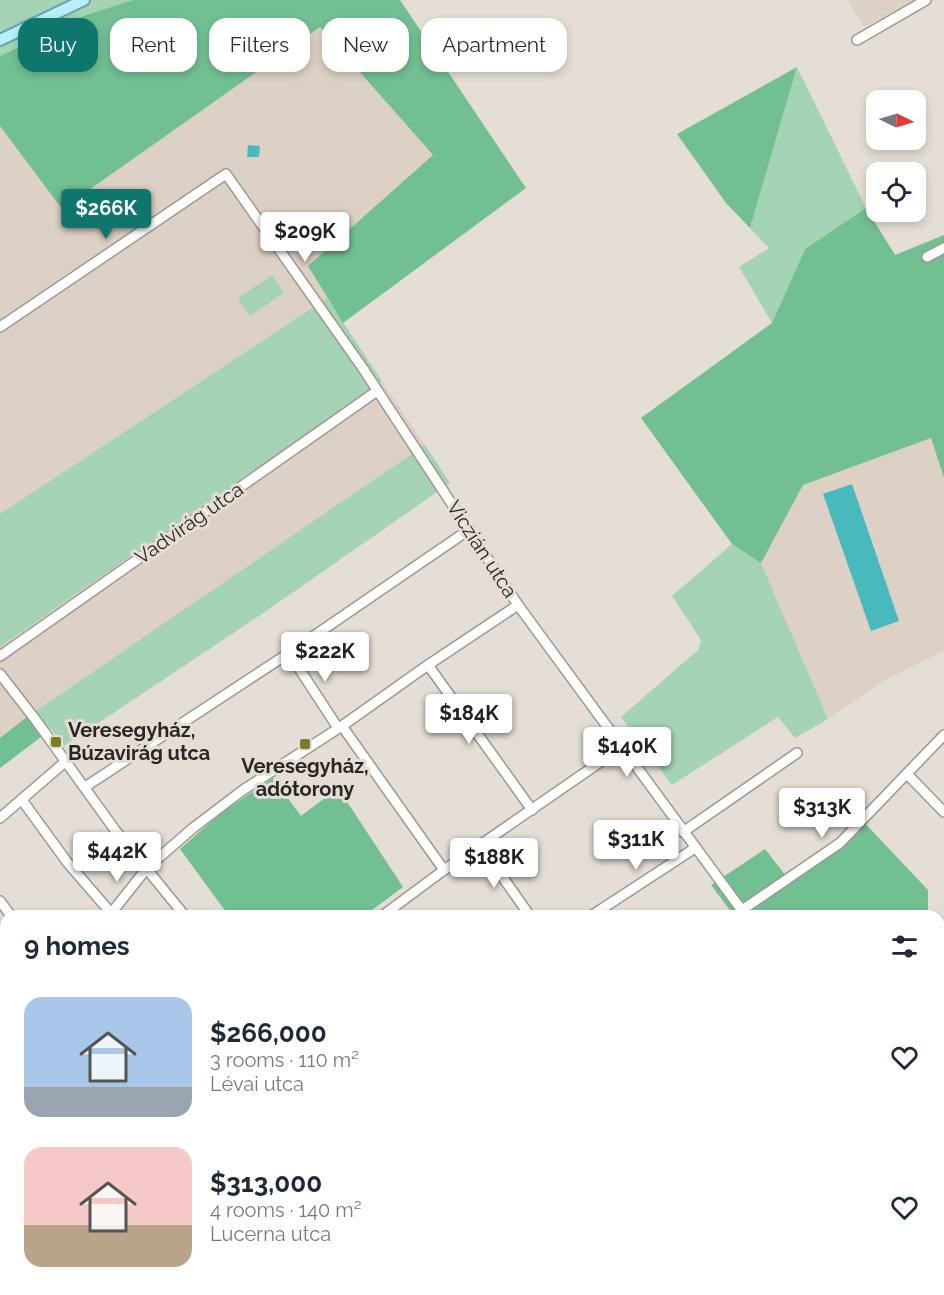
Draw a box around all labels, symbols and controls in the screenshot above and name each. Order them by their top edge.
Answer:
chip: Buy [18,18,98,72]
chip: Rent [110,18,197,72]
chip: Filters [209,18,310,72]
chip: New [322,18,409,72]
chip: Apartment [421,18,567,72]
north arrow [866,90,926,150]
map controls [866,90,926,222]
button: locate [866,162,926,222]
pin: $266K [64,189,148,240]
text: $266K [75,196,137,220]
pin: $209K [263,212,347,263]
text: $209K [274,219,336,243]
street label: Vadvirág utca [130,477,248,569]
street label: Viczián utca [442,496,522,602]
pin: $222K [283,632,367,683]
text: $222K [295,639,355,663]
pin: $184K [427,694,511,745]
text: $184K [439,701,499,725]
place label: Veresegyház, Búzavirág utca [68,718,210,765]
pin: $140K [585,727,669,778]
text: $140K [597,734,657,758]
marker: Veresegyház, Búzavirág utca [49,735,63,749]
marker: Veresegyház, adótorony [298,737,312,751]
place label: Veresegyház, adótorony [241,754,369,801]
pin: $313K [780,788,864,839]
text: $313K [793,795,851,819]
pin: $311K [594,820,678,871]
text: $311K [608,827,664,851]
pin: $442K [75,832,159,883]
pin: $188K [452,838,536,889]
text: $442K [87,839,147,863]
text: $188K [464,845,524,869]
icon: filters [888,930,921,963]
text: 9 homes [24,931,130,961]
text: $266,000 [210,1018,327,1048]
icon: home [72,1021,144,1093]
icon: heart [888,1041,921,1074]
text: 3 rooms · 110 m² [210,1048,359,1072]
text: Lévai utca [210,1072,304,1096]
text: $313,000 [210,1168,322,1198]
icon: home [72,1171,144,1243]
icon: heart [888,1191,921,1224]
text: 4 rooms · 140 m² [210,1198,362,1222]
text: Lucerna utca [210,1222,331,1246]

